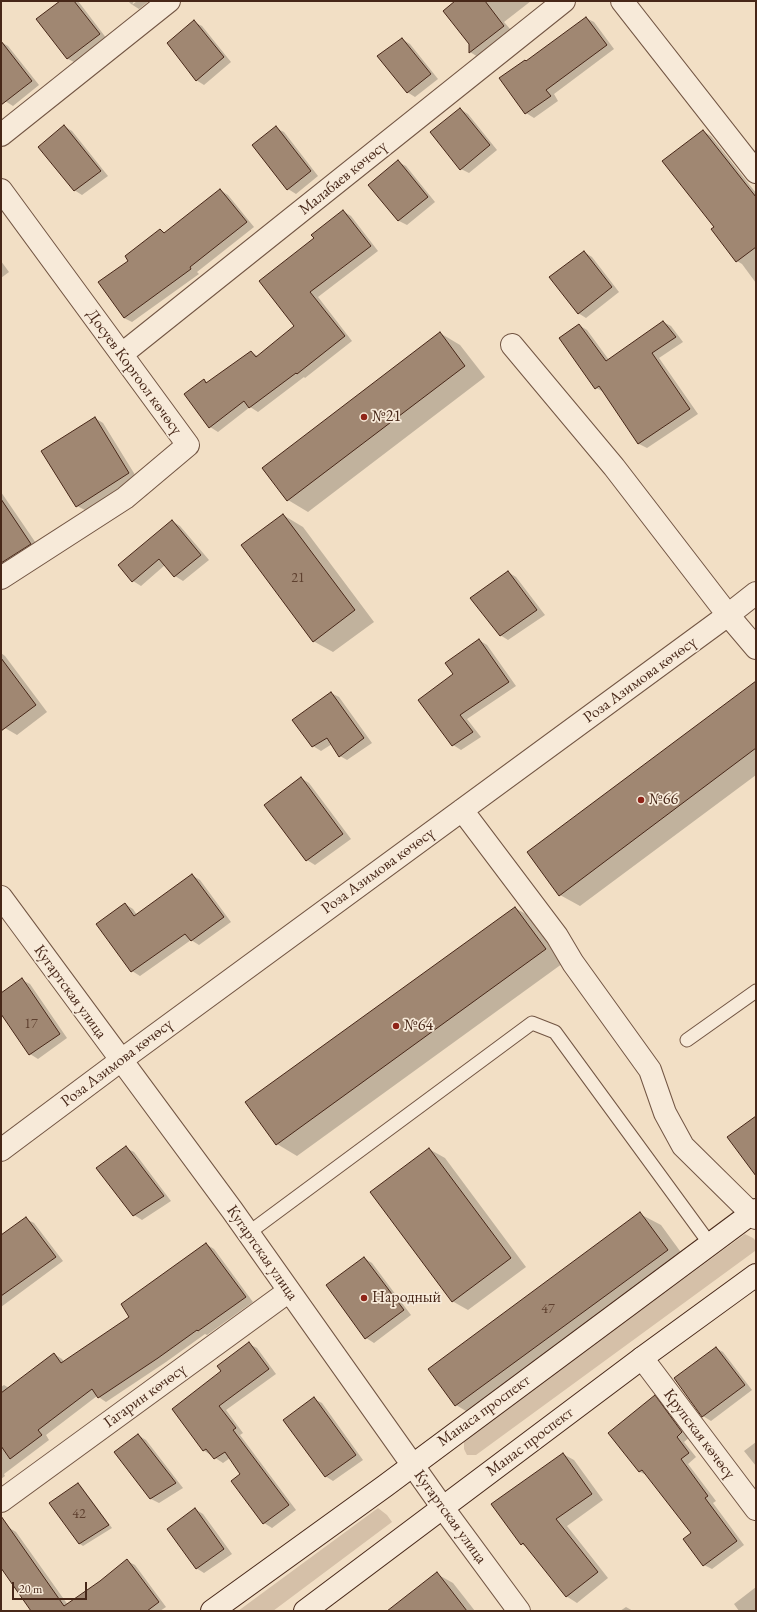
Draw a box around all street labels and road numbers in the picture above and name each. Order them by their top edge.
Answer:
street label: Малабаев көчөсү [295,137,391,219]
street label: Досуев Коргоол көчөсү [82,306,186,438]
street label: Роза Азимова көчөсү [580,633,700,727]
street label: Роза Азимова көчөсү [318,824,438,918]
street label: Кугартская улица [29,941,111,1043]
street label: Роза Азимова көчөсү [57,1015,177,1111]
street label: Кугартская улица [222,1202,302,1304]
street label: Гагарин көчөсү [100,1360,190,1432]
street label: Манаса проспект [434,1371,534,1451]
street label: Крупская көчөсү [659,1385,739,1483]
street label: Манас проспект [483,1403,577,1481]
street label: Кугартская улица [409,1466,491,1568]

